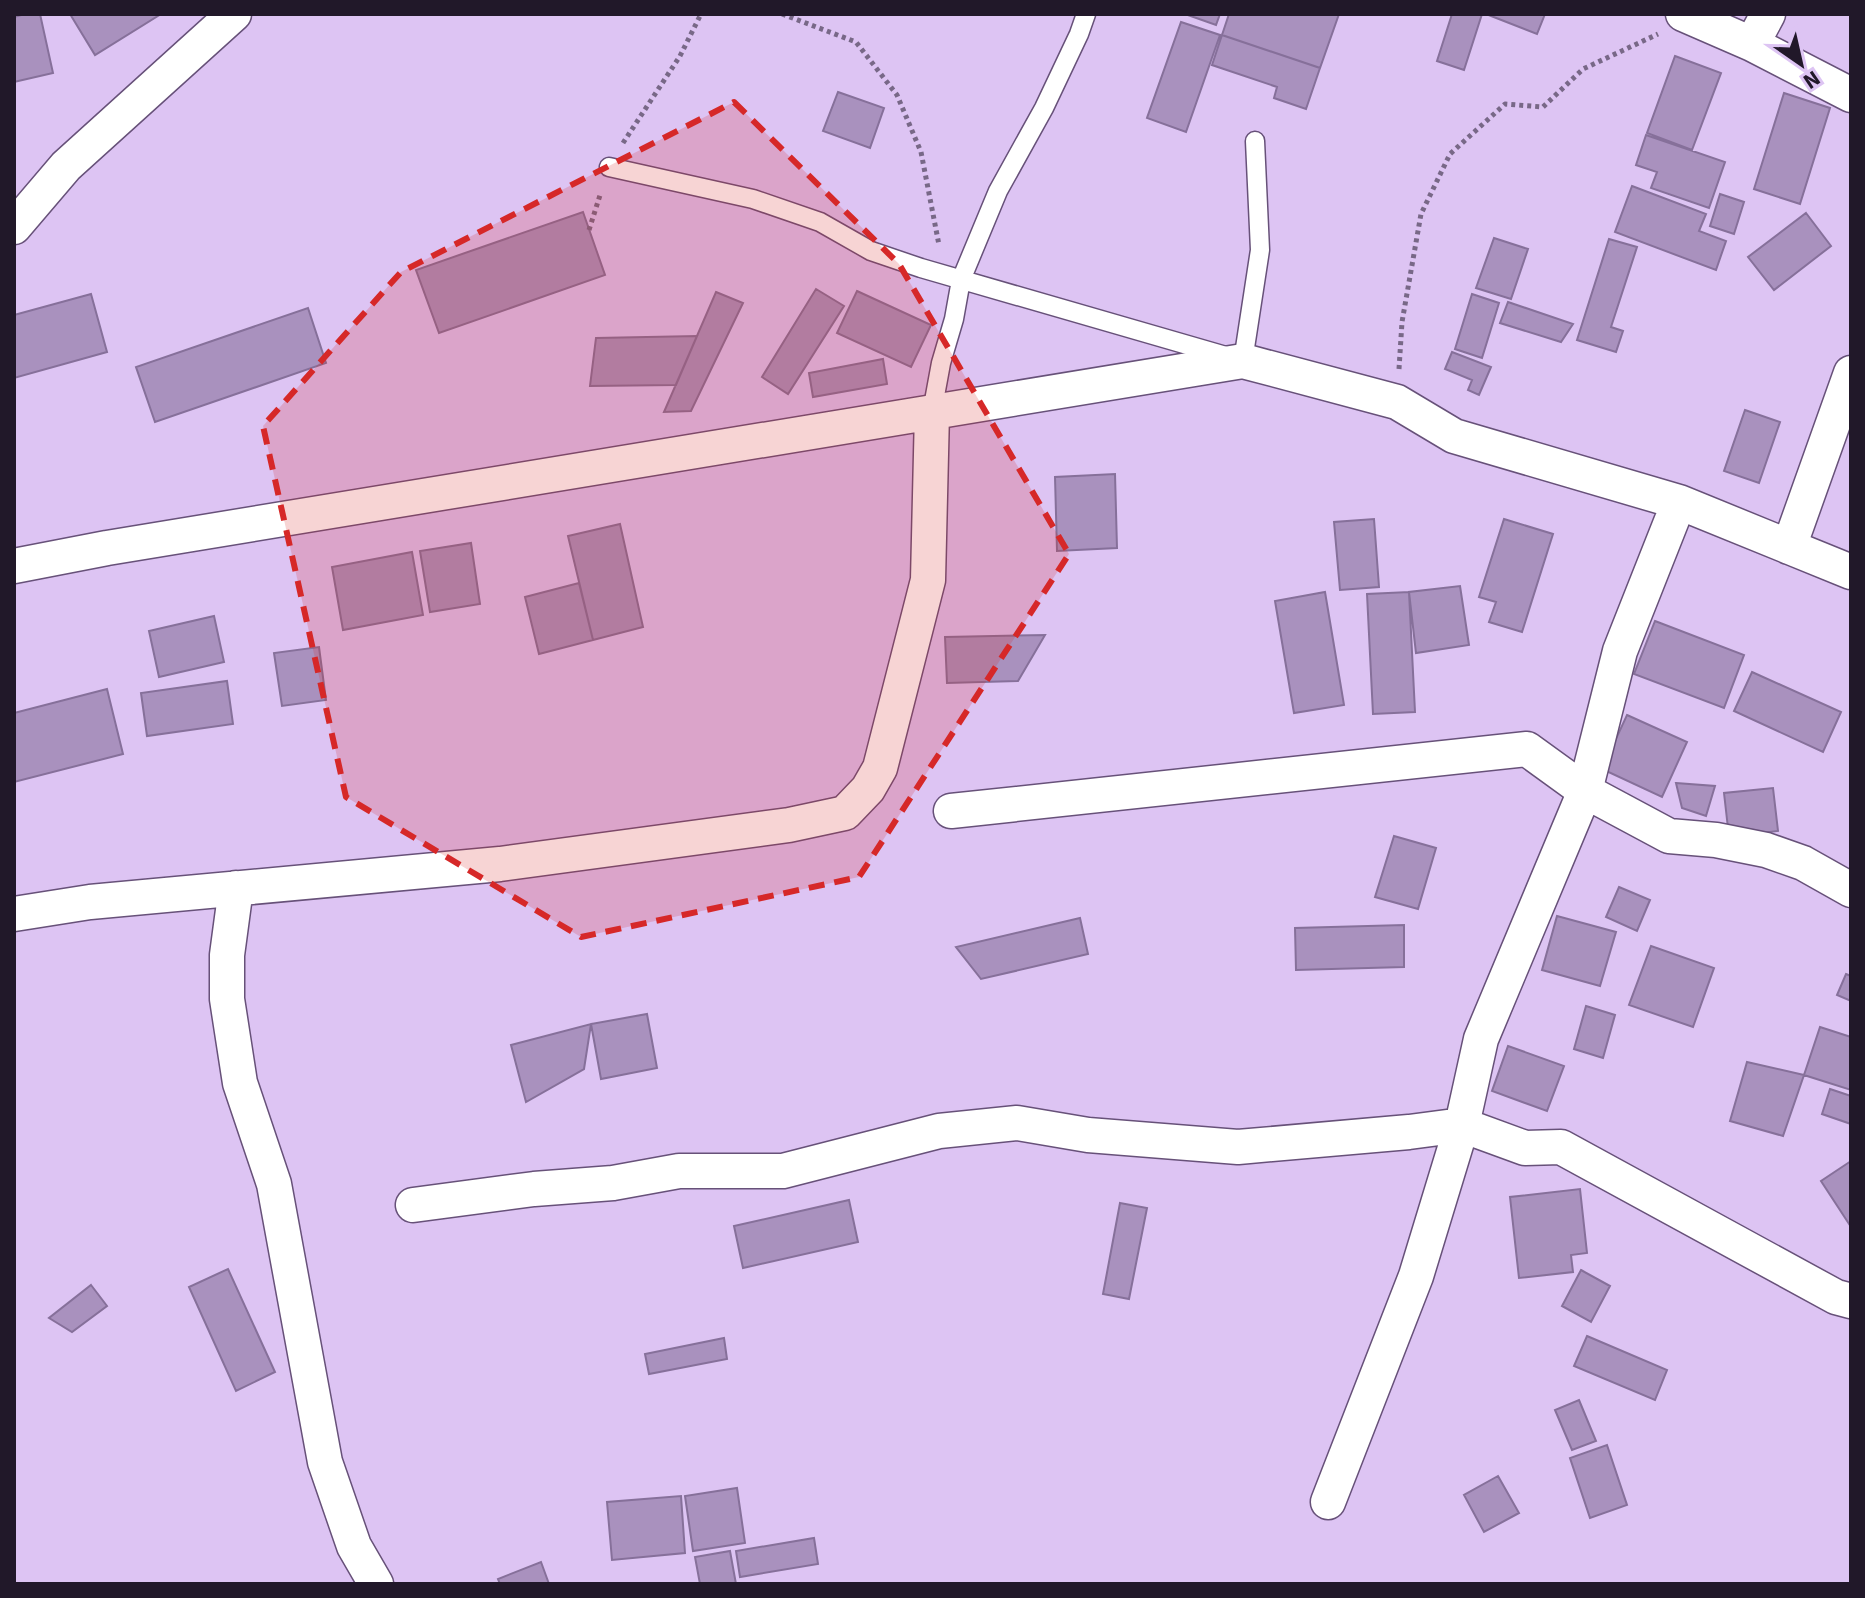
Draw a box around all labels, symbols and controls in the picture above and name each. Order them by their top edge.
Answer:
north arrow [1761,24,1841,104]
text: N [1797,62,1827,97]

